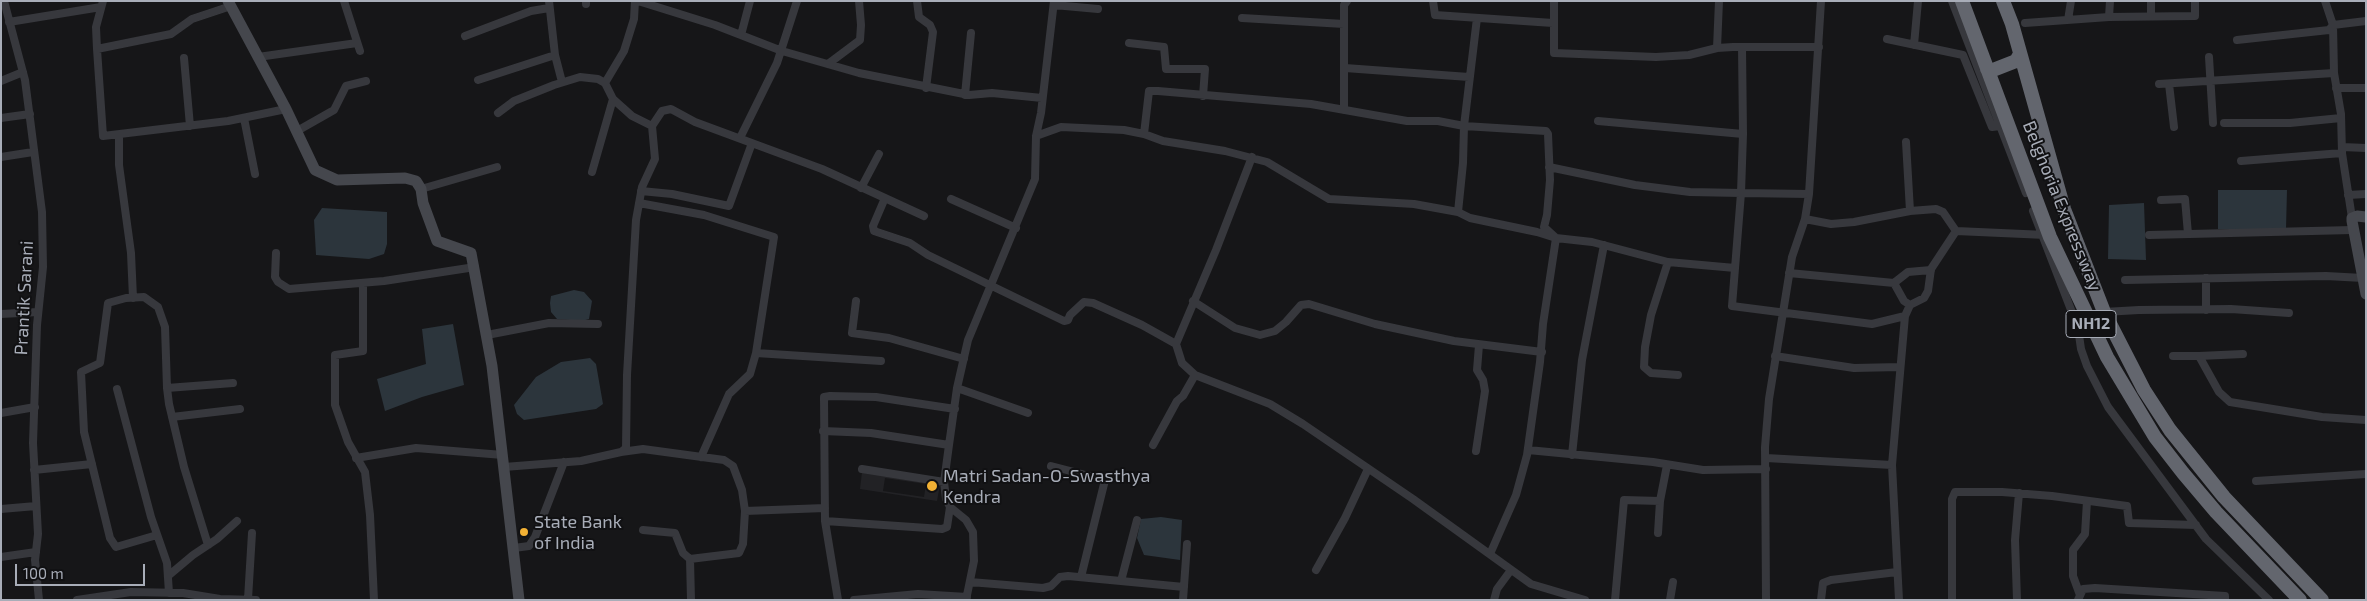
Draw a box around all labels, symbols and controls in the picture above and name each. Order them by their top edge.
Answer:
street label: Belghoria Expressway [2018,118,2106,294]
street label: Prantik Sarani [10,240,38,356]
road number: NH12 [2066,310,2116,338]
place label: Matri Sadan-O-Swasthya Kendra [943,465,1150,508]
marker: Matri Sadan-O-Swasthya Kendra [925,479,939,493]
place label: State Bank of India [534,511,622,554]
marker: State Bank of India [518,526,530,538]
scale bar [18,554,148,586]
text: 100 m [23,564,64,582]

